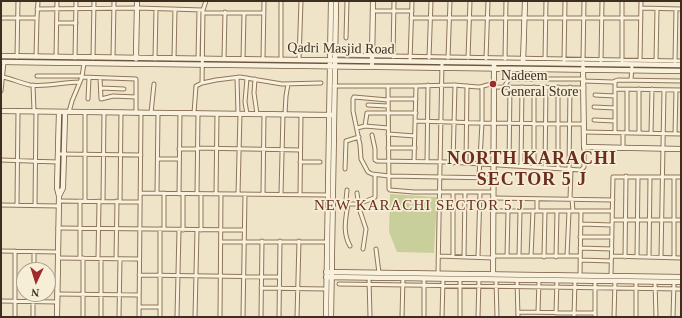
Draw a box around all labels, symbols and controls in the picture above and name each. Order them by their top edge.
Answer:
street label: Qadri Masjid Road [280,40,402,58]
place label: Nadeem General Store [501,68,591,100]
marker: Nadeem General Store [488,79,498,89]
district label: NORTH KARACHI SECTOR 5 J [450,148,614,190]
district label: NEW KARACHI SECTOR 5 J [318,197,520,215]
north arrow [16,262,56,302]
text: N [31,287,40,299]

